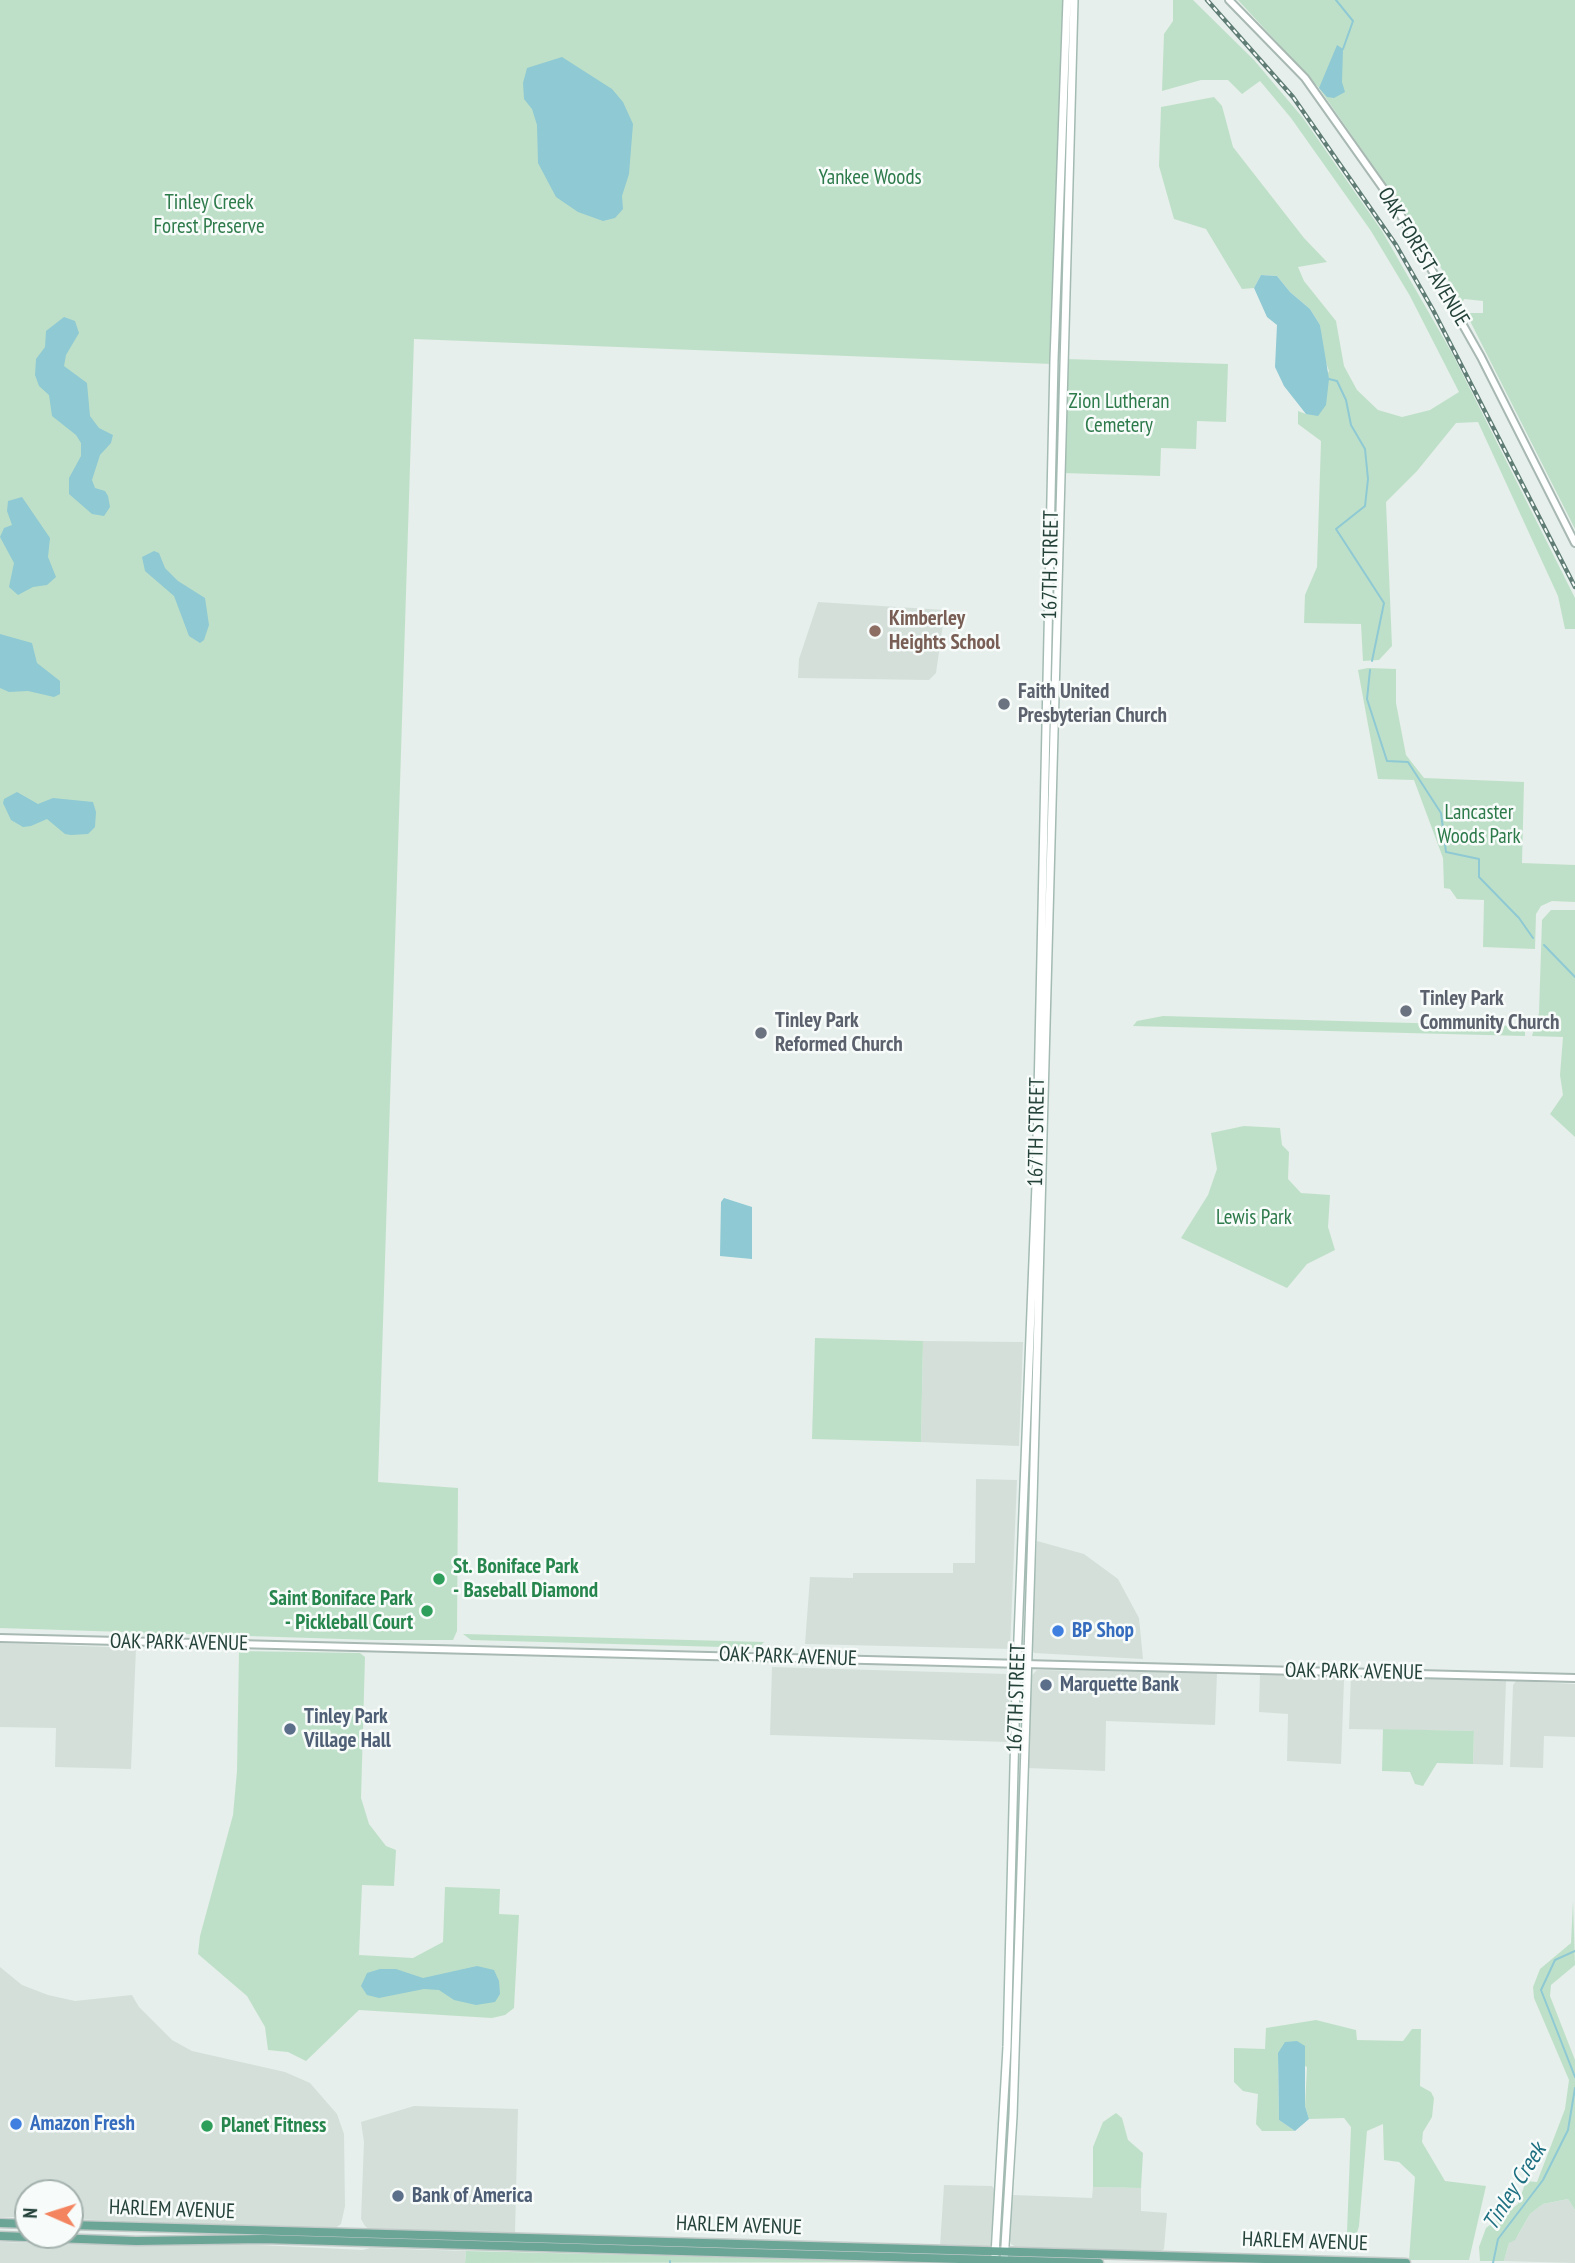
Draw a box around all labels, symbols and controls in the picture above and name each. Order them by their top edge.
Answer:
park label: Yankee Woods [818,165,922,191]
street label: OAK FOREST AVENUE [1372,183,1474,331]
park label: Tinley Creek Forest Preserve [153,190,265,240]
park label: Zion Lutheran Cemetery [1068,389,1170,439]
street label: 167TH STREET [1037,510,1065,620]
place label: Kimberley Heights School [889,606,1000,656]
marker: Kimberley Heights School [867,623,883,639]
place label: Faith United Presbyterian Church [1018,679,1167,729]
marker: Faith United Presbyterian Church [996,696,1012,712]
park label: Lancaster Woods Park [1437,800,1521,850]
place label: Tinley Park Community Church [1420,986,1559,1036]
marker: Tinley Park Community Church [1398,1003,1414,1019]
place label: Tinley Park Reformed Church [775,1008,903,1058]
marker: Tinley Park Reformed Church [753,1025,769,1041]
street label: 167TH STREET [1023,1077,1051,1187]
park label: Lewis Park [1216,1205,1292,1231]
place label: St. Boniface Park - Baseball Diamond [453,1554,598,1604]
marker: St. Boniface Park - Baseball Diamond [431,1571,447,1587]
place label: Saint Boniface Park - Pickleball Court [269,1586,413,1636]
marker: Saint Boniface Park - Pickleball Court [419,1603,435,1619]
place label: BP Shop [1072,1618,1134,1644]
marker: BP Shop [1050,1623,1066,1639]
street label: OAK PARK AVENUE [110,1629,248,1657]
street label: OAK PARK AVENUE [719,1642,857,1672]
street label: 167TH STREET [1003,1643,1031,1753]
street label: OAK PARK AVENUE [1285,1658,1423,1686]
place label: Marquette Bank [1060,1672,1179,1698]
marker: Marquette Bank [1038,1677,1054,1693]
place label: Tinley Park Village Hall [304,1704,391,1754]
marker: Tinley Park Village Hall [282,1721,298,1737]
place label: Amazon Fresh [30,2111,135,2137]
place label: Planet Fitness [221,2113,326,2139]
marker: Amazon Fresh [8,2116,24,2132]
marker: Planet Fitness [199,2118,215,2134]
water label: Tinley Creek [1477,2138,1553,2236]
north arrow [14,2179,84,2249]
place label: Bank of America [412,2183,533,2209]
marker: Bank of America [390,2188,406,2204]
street label: HARLEM AVENUE [109,2195,235,2225]
text: N [18,2207,42,2219]
street label: HARLEM AVENUE [676,2211,802,2241]
street label: HARLEM AVENUE [1242,2227,1368,2257]

